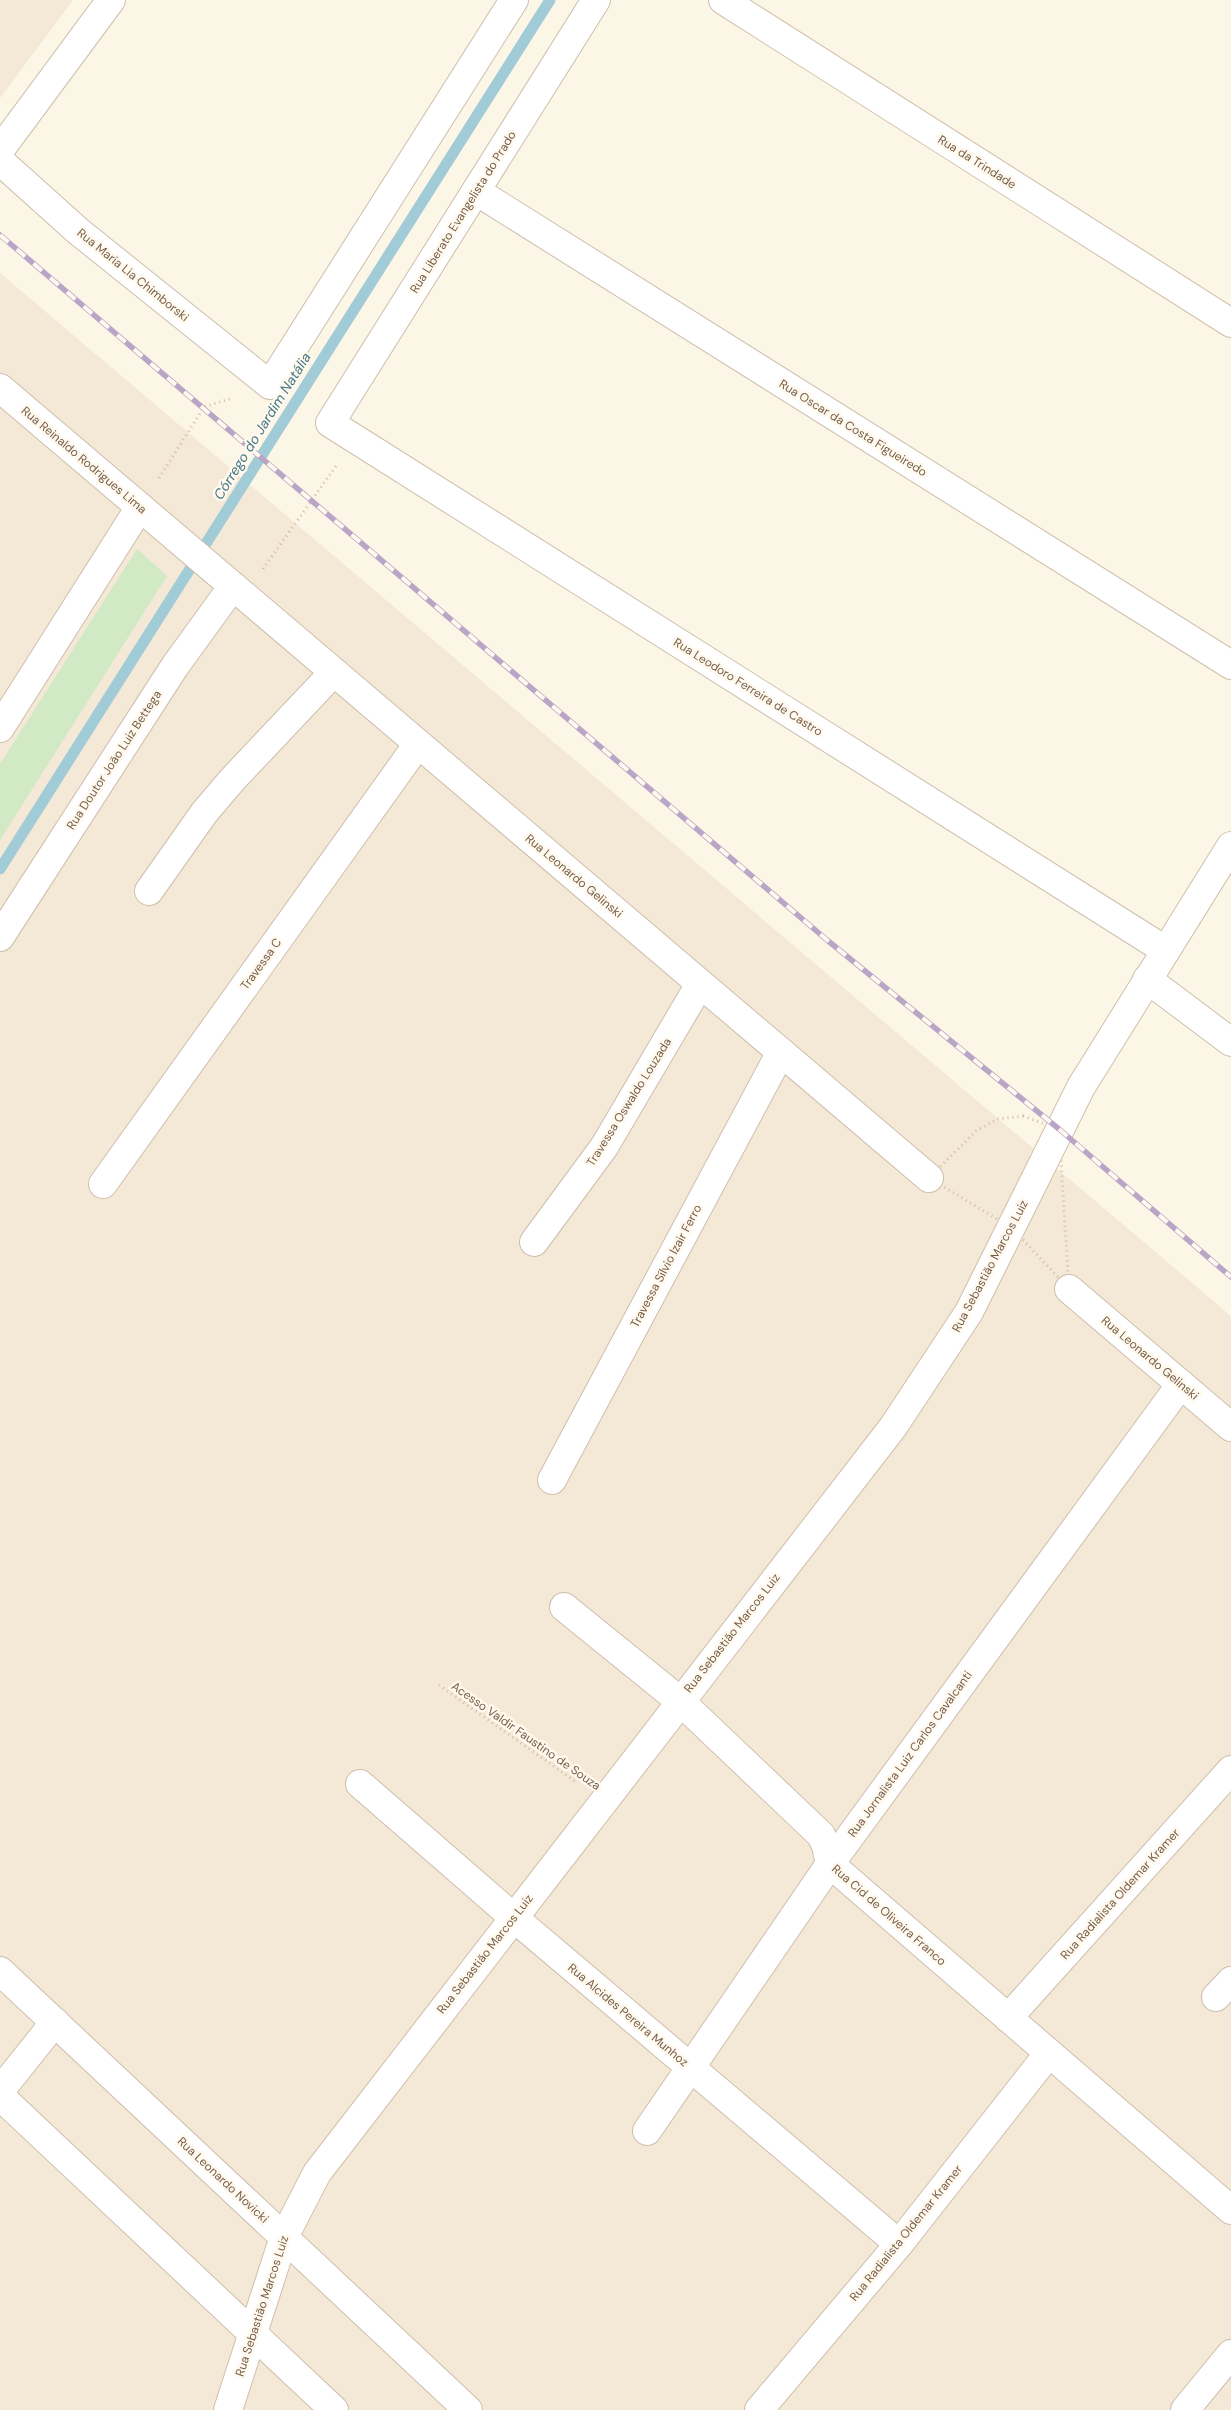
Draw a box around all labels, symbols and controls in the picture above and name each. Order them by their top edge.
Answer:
street label: Rua Liberato Evangelista do Prado [406,128,520,296]
street label: Rua da Trindade [935,131,1019,193]
street label: Rua Maria Lia Chimborski [74,225,192,325]
water label: Córrego do Jardim Natália [209,349,315,503]
street label: Rua Oscar da Costa Figueiredo [776,376,930,480]
street label: Rua Reinaldo Rodrigues Lima [18,403,150,517]
street label: Rua Leodoro Ferreira de Castro [670,634,826,740]
street label: Rua Doutor João Luiz Bettega [63,687,165,833]
street label: Rua Leonardo Gelinski [522,831,626,922]
street label: Travessa C [237,935,285,993]
street label: Travessa Oswaldo Louzada [583,1035,675,1169]
street label: Rua Sebastião Marcos Luiz [948,1197,1032,1335]
street label: Travessa Sílvio Izair Ferro [627,1202,705,1330]
street label: Rua Leonardo Gelinski [1098,1313,1202,1404]
street label: Rua Sebastião Marcos Luiz [680,1570,784,1696]
street label: Rua Jornalista Luiz Carlos Cavalcanti [844,1668,976,1840]
street label: Acesso Valdir Faustino de Souza [448,1678,604,1794]
street label: Rua Radialista Oldemar Kramer [1057,1825,1184,1963]
street label: Rua Cid de Oliveira Franco [828,1861,950,1969]
street label: Rua Sebastião Marcos Luiz [433,1891,537,2017]
street label: Rua Alcides Pereira Munhoz [564,1960,692,2070]
street label: Rua Leonardo Novicki [174,2133,272,2227]
street label: Rua Radialista Oldemar Kramer [846,2161,966,2304]
street label: Rua Sebastião Marcos Luiz [232,2233,292,2379]

